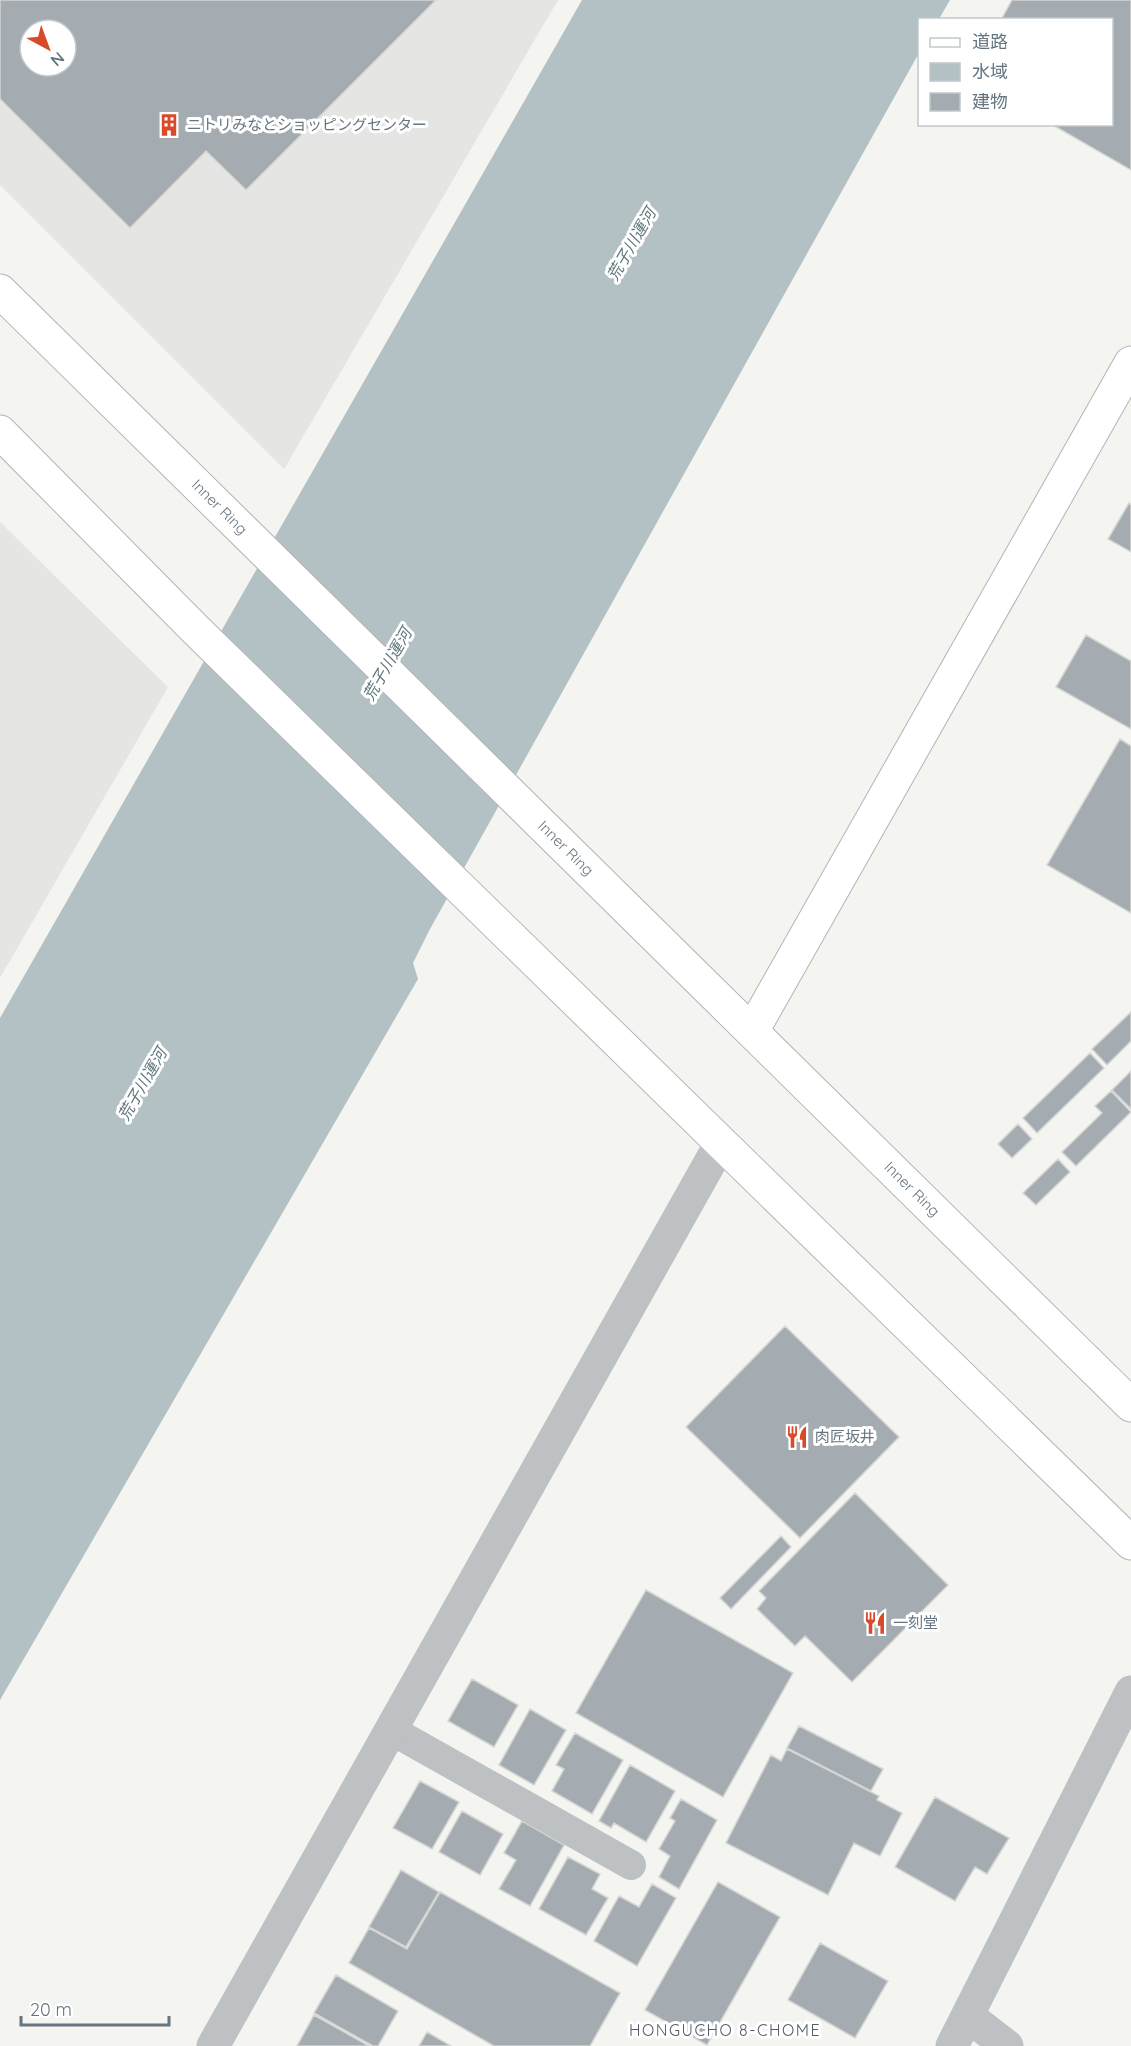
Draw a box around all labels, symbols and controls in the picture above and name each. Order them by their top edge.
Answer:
north arrow [18,18,78,78]
legend [918,18,1113,126]
text: 道路 [972,30,1008,53]
text: N [47,48,69,71]
text: 水域 [972,60,1008,83]
text: 建物 [972,90,1008,113]
building icon: ニトリみなとショッピングセンター [156,112,182,138]
place label: ニトリみなとショッピングセンター [187,115,427,134]
water label: 荒子川運河 [602,202,661,284]
street label: Inner Ring [188,475,252,538]
water label: 荒子川運河 [358,622,417,704]
street label: Inner Ring [534,816,598,879]
water label: 荒子川運河 [113,1042,172,1124]
street label: Inner Ring [880,1157,944,1220]
restaurant icon: 肉匠坂井 [784,1424,810,1450]
place label: 肉匠坂井 [815,1427,875,1446]
restaurant icon: 一刻堂 [862,1610,888,1636]
place label: 一刻堂 [893,1613,938,1632]
scale bar [21,1989,170,2027]
text: 20 m [30,1998,72,2021]
district label: HONGUCHO 8-CHOME [629,2020,821,2040]

